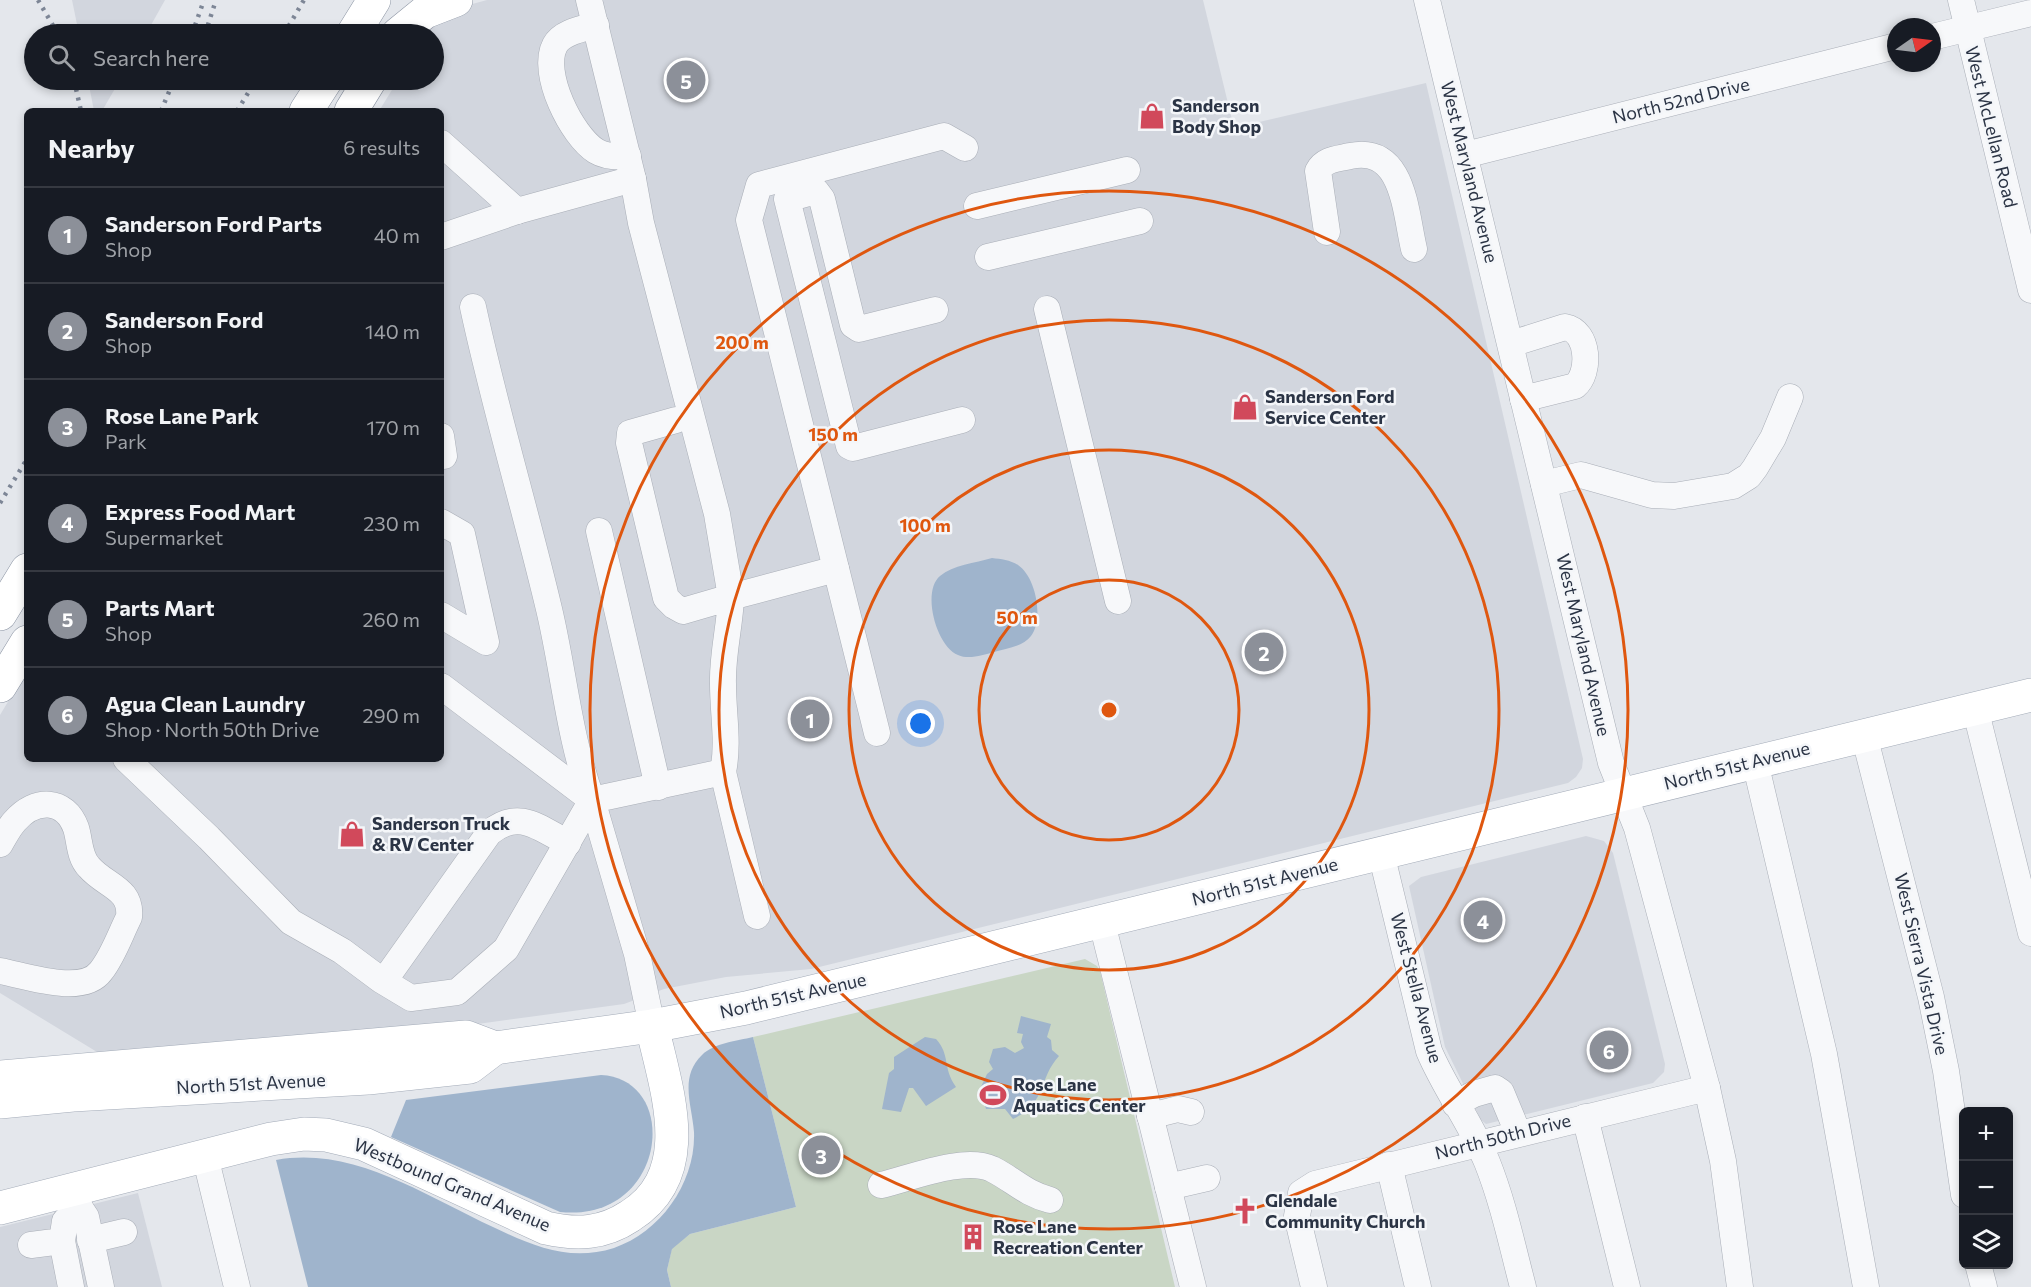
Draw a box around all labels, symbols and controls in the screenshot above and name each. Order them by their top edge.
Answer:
north arrow [1887,18,1941,72]
search box [24,24,444,90]
icon: search [45,41,78,74]
text: Search here [93,44,209,71]
street label: West McLellan Road [1961,44,2023,210]
pin: 5 [666,58,706,103]
street label: North 52nd Drive [1610,72,1752,128]
street label: West Maryland Avenue [1437,79,1503,265]
place label: Sanderson Body Shop [1172,94,1261,137]
shop icon: Sanderson Body Shop [1137,101,1167,131]
text: Nearby [48,132,135,163]
text: 6 results [343,135,420,159]
text: Sanderson Ford Parts [105,210,322,237]
text: 1 [63,223,72,247]
text: 40 m [374,223,420,247]
text: Shop [105,237,152,261]
text: Sanderson Ford [105,306,263,333]
text: 2 [62,319,73,343]
text: 140 m [365,319,420,343]
text: 200 m [715,331,769,353]
text: Shop [105,333,152,357]
place label: Sanderson Ford Service Center [1265,385,1395,428]
shop icon: Sanderson Ford Service Center [1230,392,1260,422]
text: Rose Lane Park [105,402,259,429]
text: 3 [62,415,73,439]
text: 170 m [367,415,420,439]
text: 150 m [808,423,858,445]
text: Park [105,429,147,453]
text: Express Food Mart [105,498,295,525]
text: 4 [61,511,74,535]
text: 230 m [363,511,420,535]
text: 100 m [899,514,951,536]
text: Supermarket [105,525,223,549]
street label: West Maryland Avenue [1552,551,1616,738]
text: Parts Mart [105,594,215,621]
text: 50 m [996,606,1038,628]
text: 5 [62,607,73,631]
text: 260 m [362,607,420,631]
text: Shop [105,621,152,645]
pin: 2 [1244,630,1284,674]
text: Agua Clean Laundry [105,690,305,717]
pin: 1 [790,696,830,742]
centre of rings [1099,700,1119,720]
text: 6 [61,703,74,727]
text: 290 m [362,703,420,727]
your location [906,709,935,738]
text: Shop · North 50th Drive [105,717,319,741]
street label: North 51st Avenue [1661,736,1812,794]
place label: Sanderson Truck & RV Center [372,812,511,855]
shop icon: Sanderson Truck & RV Center [337,819,367,849]
street label: North 51st Avenue [1189,852,1340,910]
street label: West Sierra Vista Drive [1890,871,1954,1057]
pin: 4 [1464,898,1502,942]
street label: West Stella Avenue [1386,910,1448,1065]
street label: North 51st Avenue [717,967,868,1023]
pin: 6 [1590,1028,1628,1072]
street label: North 51st Avenue [176,1068,326,1098]
place label: Rose Lane Aquatics Center [1013,1073,1146,1116]
sports icon: Rose Lane Aquatics Center [978,1080,1008,1110]
map controls [1959,1107,2013,1269]
button: + [1959,1107,2013,1161]
street label: North 50th Drive [1432,1108,1573,1164]
pin: 3 [802,1132,840,1178]
street label: Westbound Grand Avenue [351,1133,554,1236]
button: − [1959,1161,2013,1215]
place label: Glendale Community Church [1265,1189,1425,1232]
church icon: Glendale Community Church [1230,1196,1260,1226]
place label: Rose Lane Recreation Center [993,1215,1144,1258]
button: layers [1959,1215,2013,1269]
building icon: Rose Lane Recreation Center [958,1222,988,1252]

